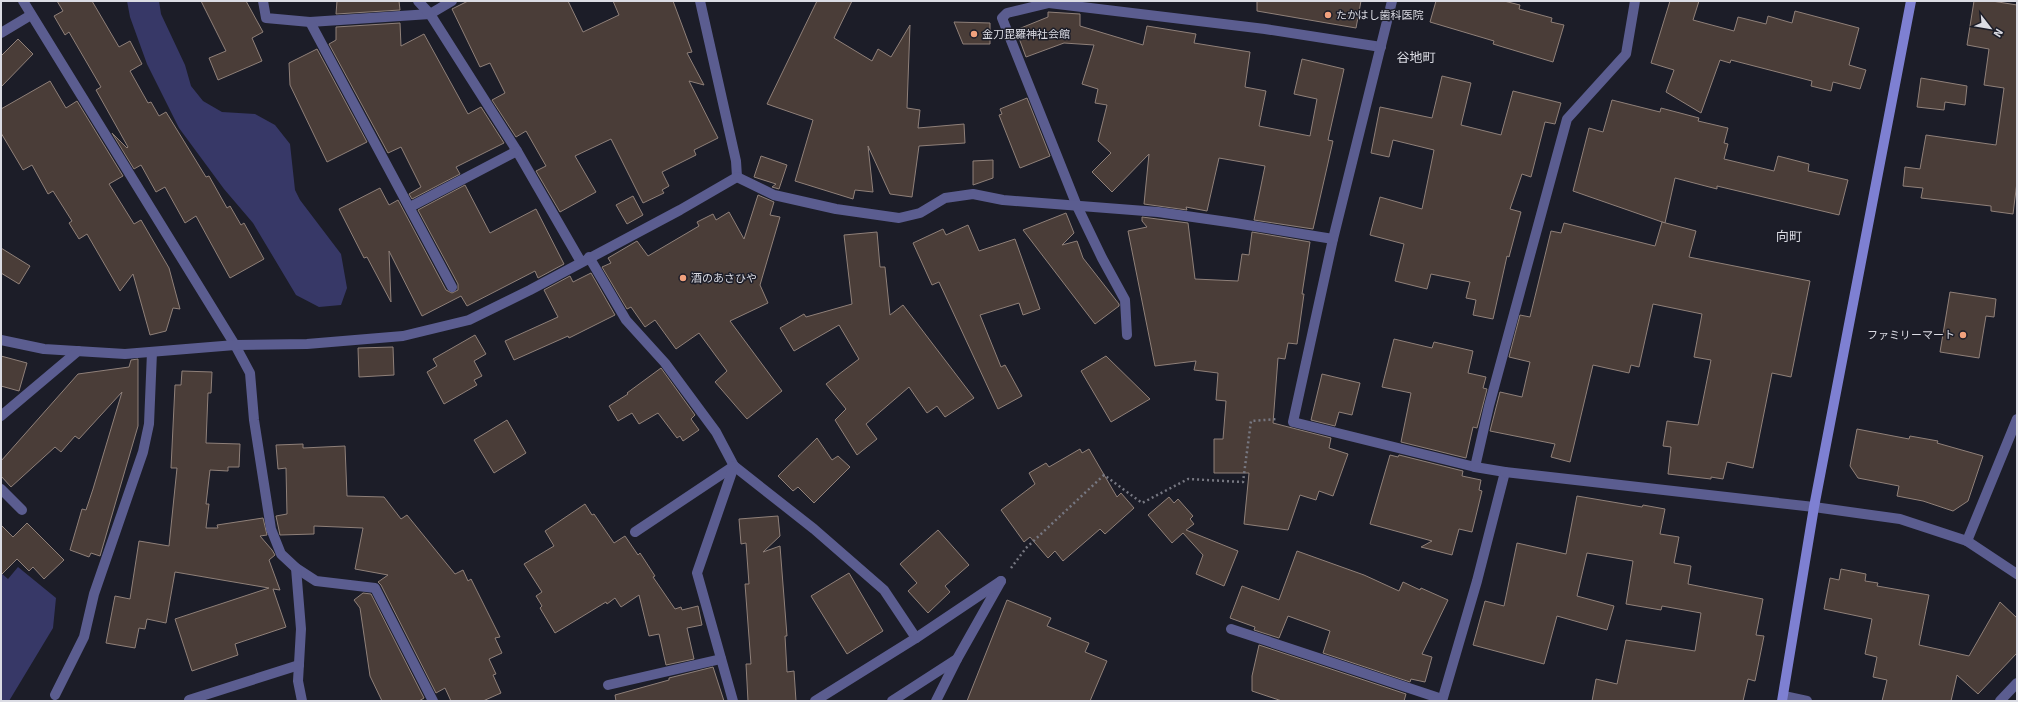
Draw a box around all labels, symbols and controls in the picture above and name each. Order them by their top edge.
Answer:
north arrow [1970,8,2010,48]
place label: たかはし歯科医院 [1336,9,1424,22]
marker: たかはし歯科医院 [1323,10,1333,20]
text: N [1991,26,2006,40]
place label: 金刀毘羅神社会館 [982,28,1070,41]
marker: 金刀毘羅神社会館 [969,29,979,39]
district label: 谷地町 [1396,50,1436,66]
district label: 向町 [1776,229,1802,245]
place label: 酒のあさひや [691,272,757,285]
marker: 酒のあさひや [678,273,688,283]
place label: ファミリーマート [1867,329,1955,342]
marker: ファミリーマート [1958,330,1968,340]

